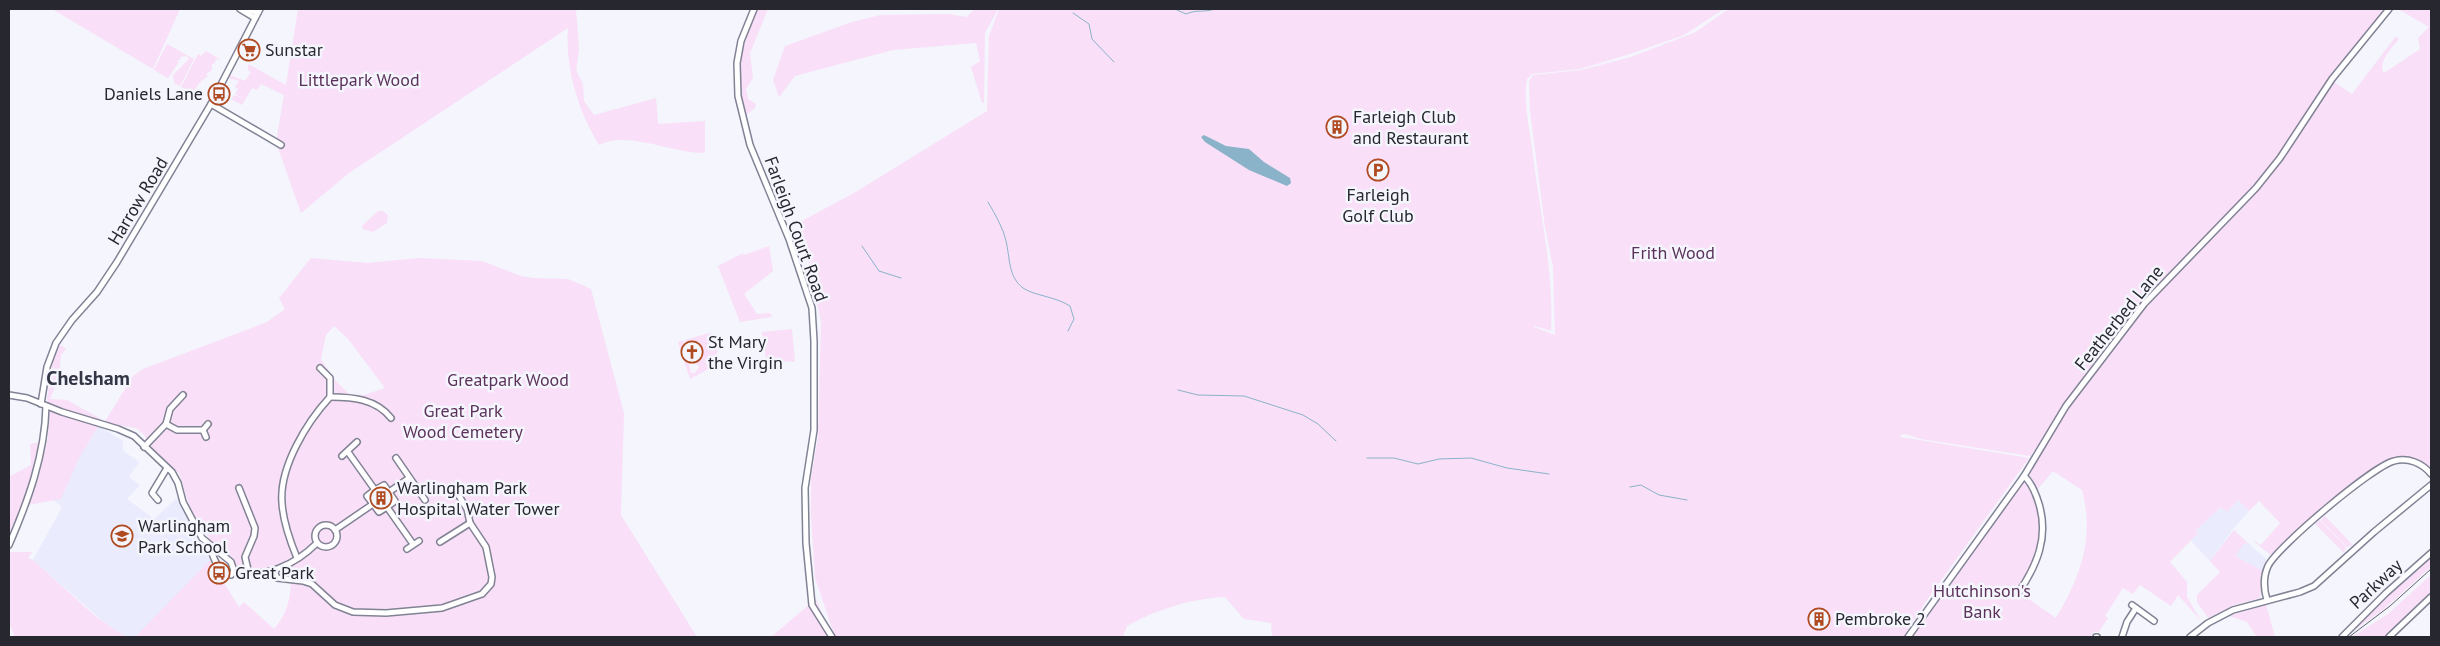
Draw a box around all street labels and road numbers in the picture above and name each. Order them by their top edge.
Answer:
street label: Harrow Road [102,153,173,249]
street label: Farleigh Court Road [760,153,833,304]
street label: Featherbed Lane [2069,260,2168,375]
street label: Parkway [2345,553,2407,614]

